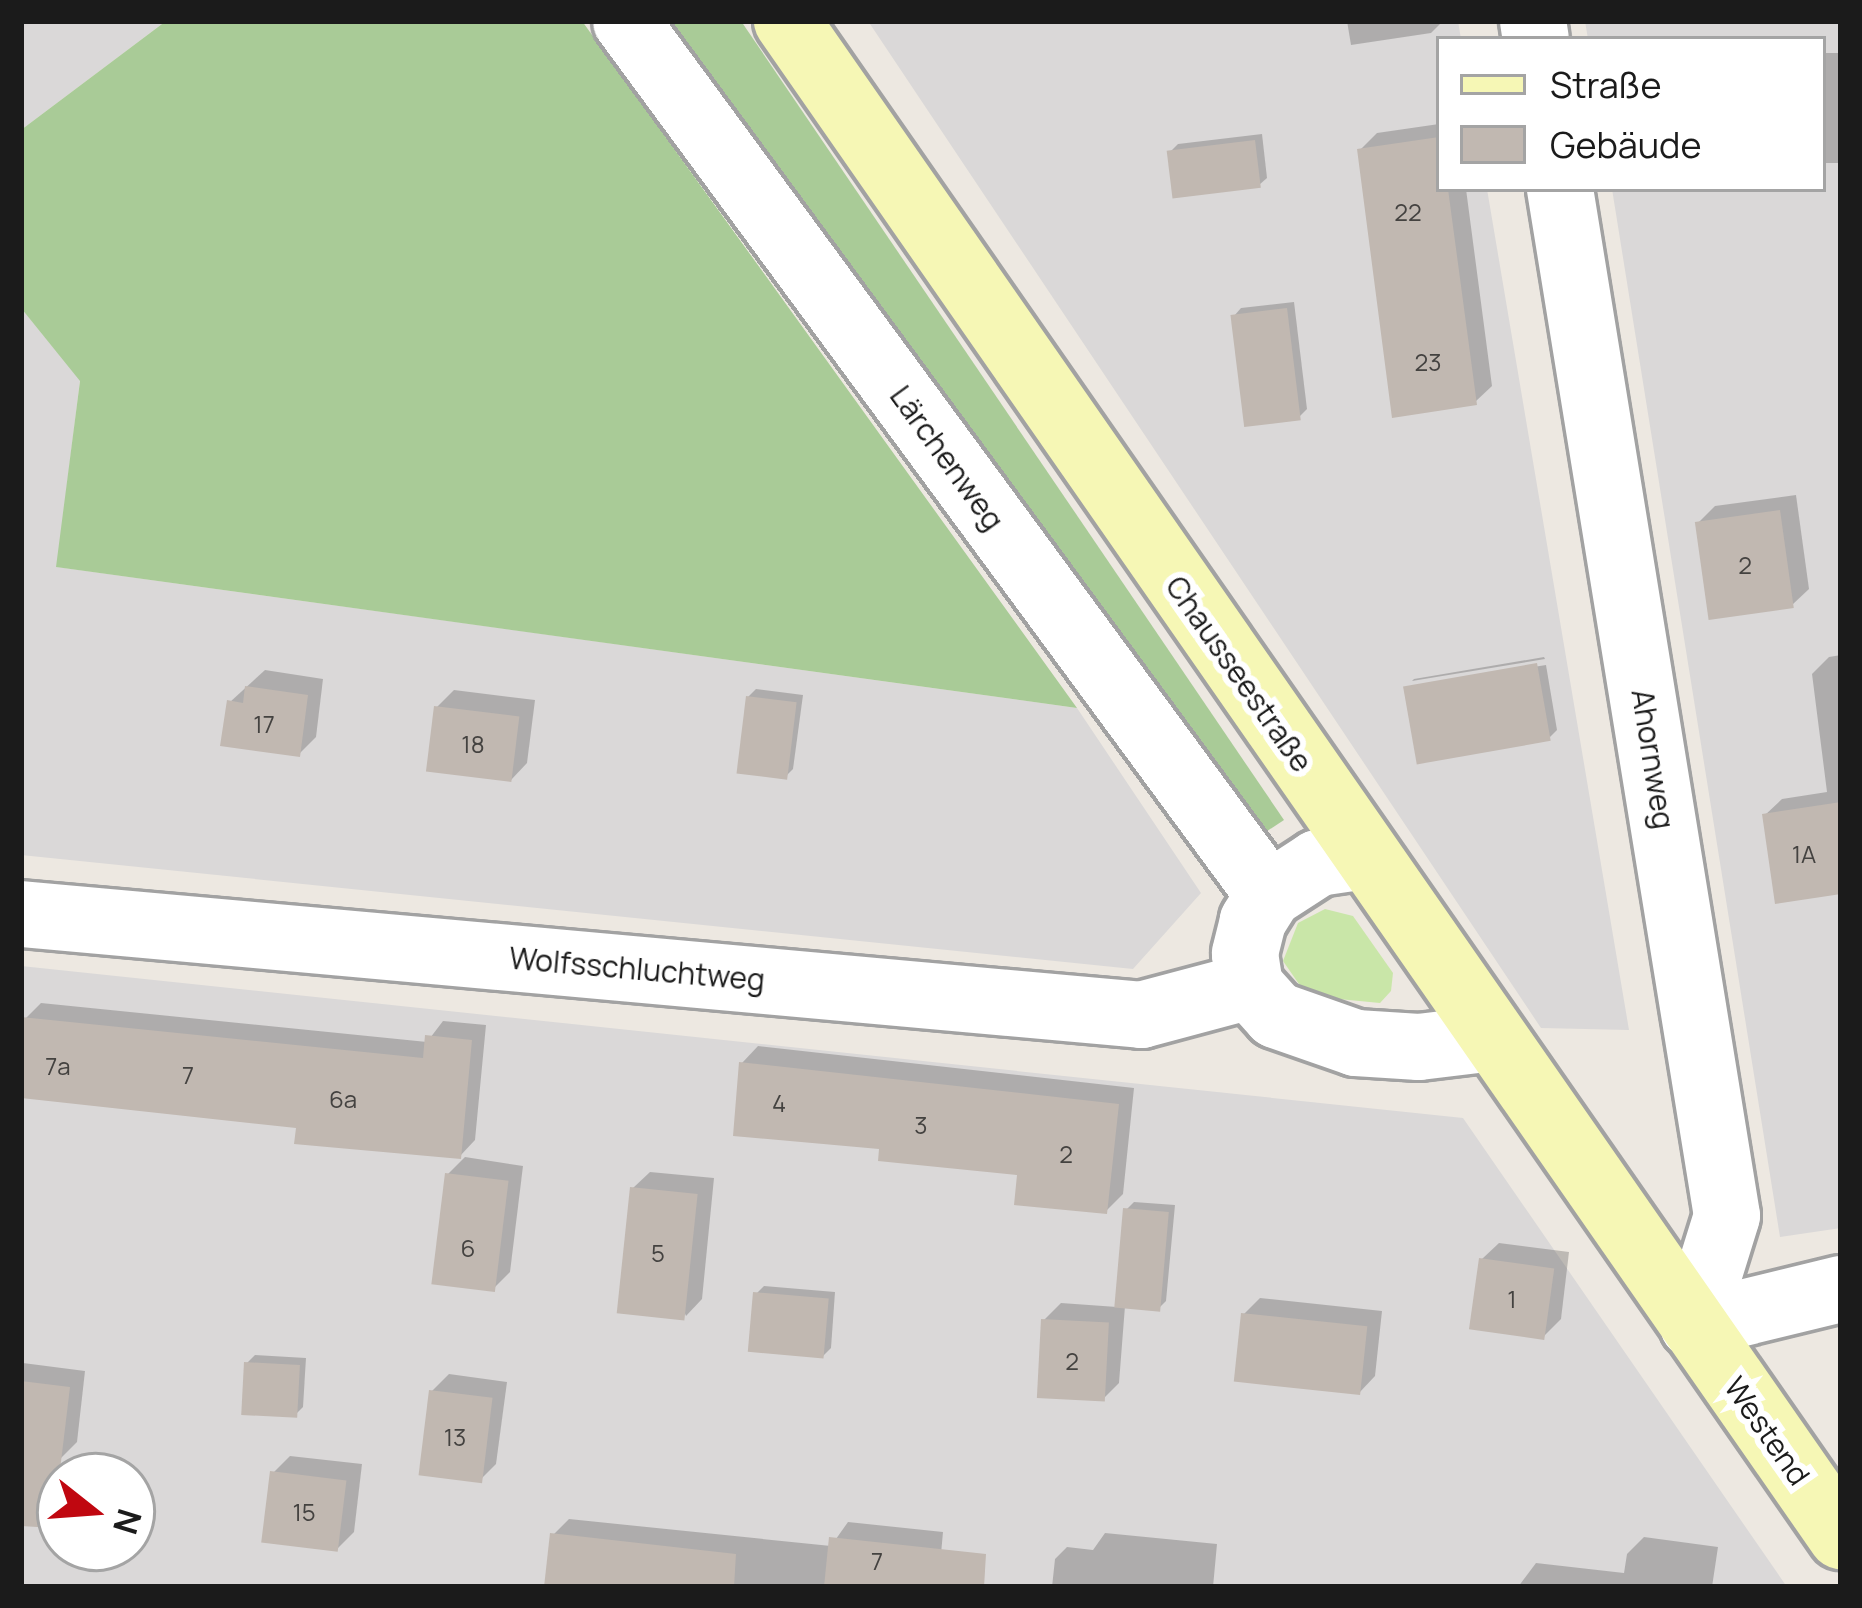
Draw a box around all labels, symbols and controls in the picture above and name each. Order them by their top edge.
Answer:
legend [1436,36,1826,192]
text: Straße [1550,60,1661,109]
text: Gebäude [1550,120,1702,169]
house number: 22 [1394,198,1422,226]
house number: 23 [1415,348,1441,376]
street label: Lärchenweg [883,379,1011,537]
house number: 2 [1738,551,1752,579]
street label: Chausseestraße [1158,569,1320,779]
street label: Ahornweg [1624,687,1682,831]
house number: 17 [253,710,275,738]
house number: 18 [461,730,485,758]
house number: 1A [1792,840,1816,868]
street label: Wolfsschluchtweg [508,940,766,998]
house number: 7a [45,1052,71,1080]
house number: 7 [182,1061,194,1089]
house number: 6a [329,1085,357,1113]
house number: 4 [772,1089,786,1117]
house number: 3 [914,1111,928,1139]
house number: 2 [1059,1140,1073,1168]
house number: 6 [461,1234,475,1262]
house number: 5 [651,1239,665,1267]
house number: 1 [1507,1285,1517,1313]
house number: 2 [1065,1347,1079,1375]
street label: Westend [1717,1370,1817,1492]
house number: 13 [444,1423,466,1451]
north arrow [36,1452,156,1572]
house number: 15 [292,1498,316,1526]
text: N [103,1504,153,1540]
house number: 7 [871,1547,883,1575]

